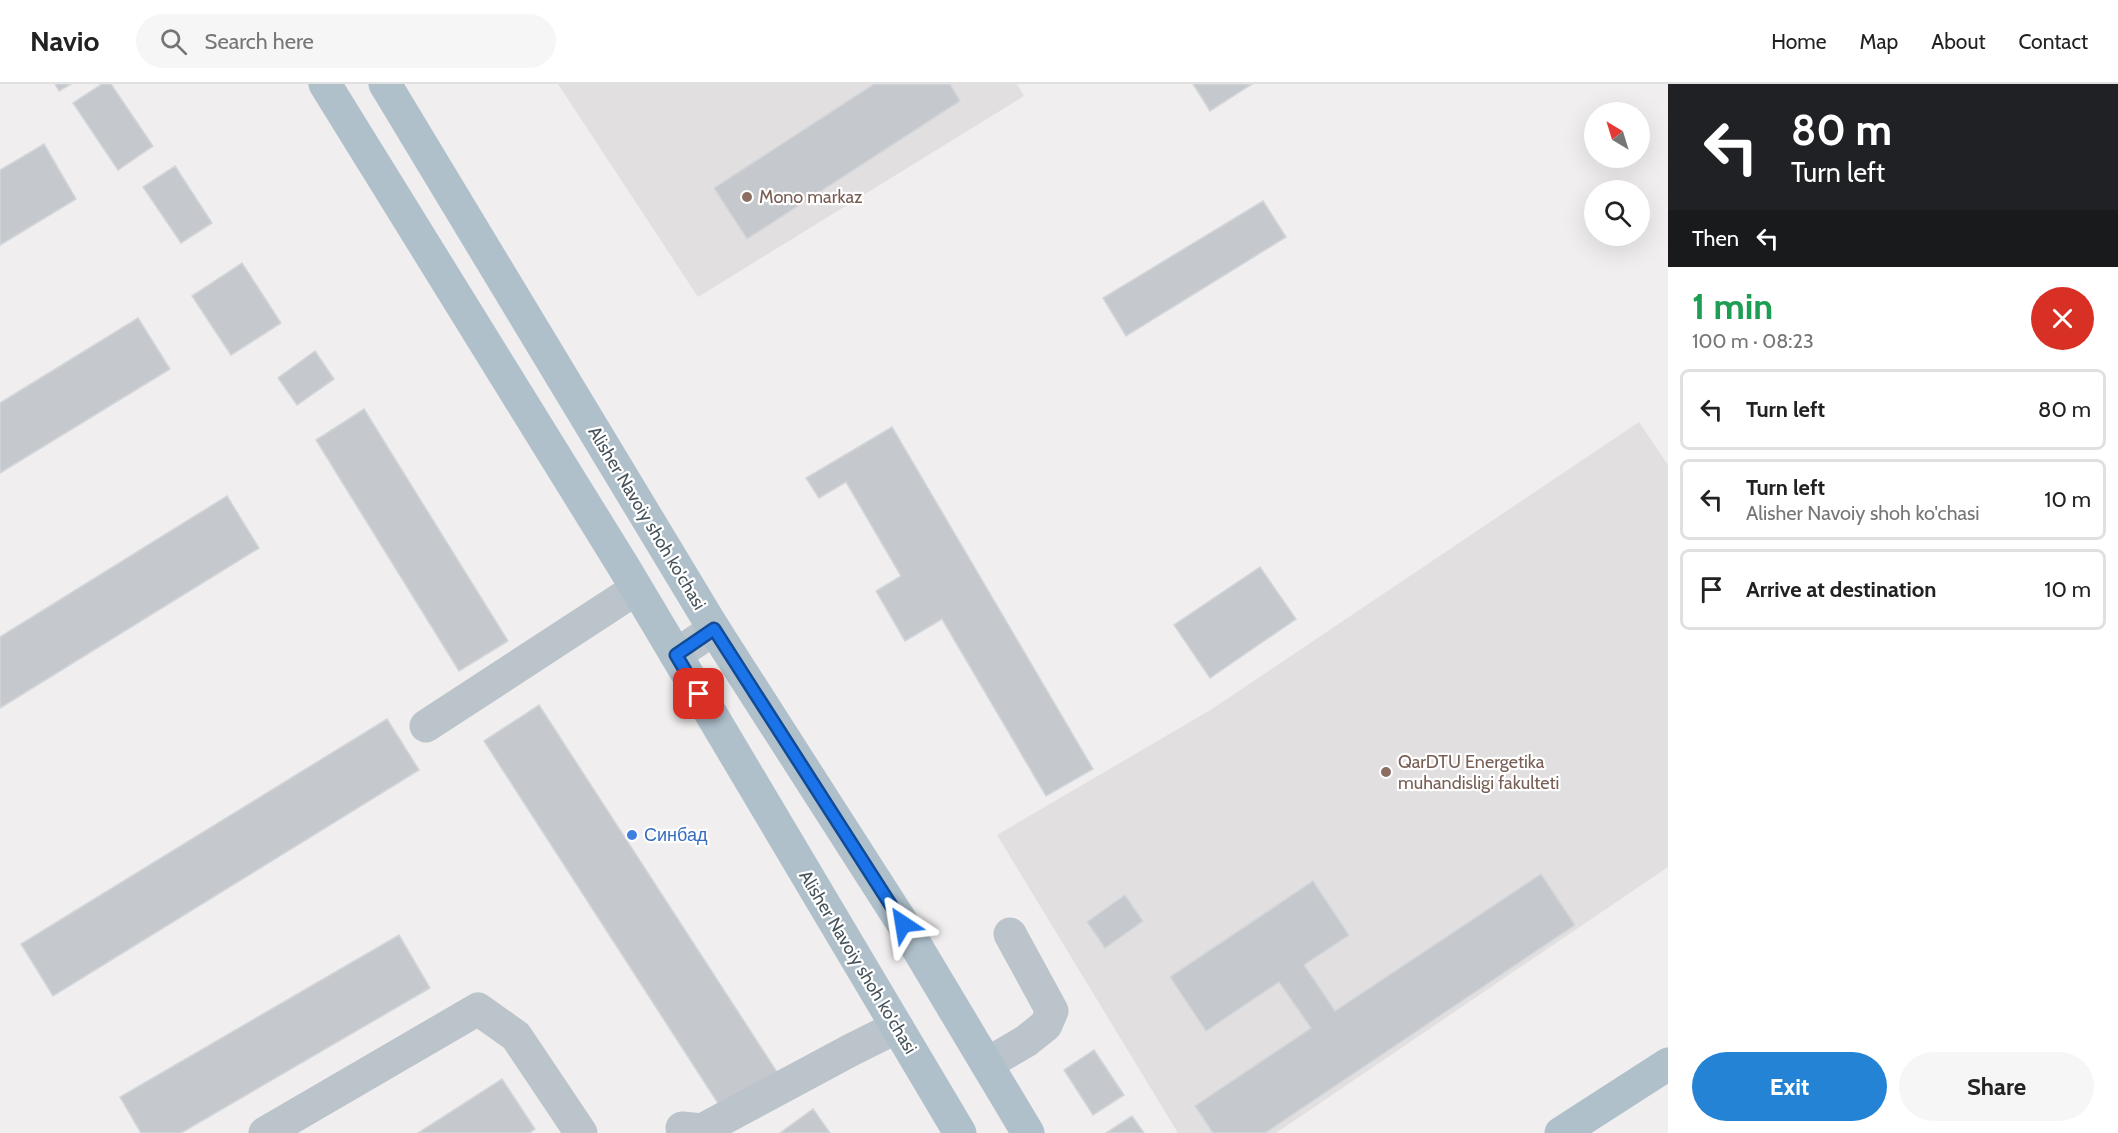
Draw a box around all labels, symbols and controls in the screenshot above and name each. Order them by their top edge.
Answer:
search box [136,14,556,68]
text: Navio [30,24,100,58]
icon: search [157,25,190,58]
text: Search here [205,28,314,55]
text: Home [1771,29,1827,54]
text: Map [1860,29,1898,54]
text: About [1931,29,1985,54]
text: Contact [2018,29,2088,54]
north arrow [1584,102,1650,168]
map controls [1584,102,1650,246]
text: 80 m [1791,104,1892,156]
icon: left [1692,108,1770,186]
text: Turn left [1791,156,1885,189]
button: search [1584,180,1650,246]
place label: Mono markaz [759,186,863,208]
marker: Mono markaz [740,190,754,204]
icon: left [1751,222,1784,255]
text: Then [1692,225,1739,252]
text: 1 min [1692,284,1773,328]
button: close [2031,287,2094,350]
text: 100 m · 08:23 [1692,329,1814,353]
icon: left [1695,393,1728,426]
text: Turn left [1746,396,1825,423]
text: 80 m [2038,396,2091,423]
street label: Alisher Navoiy shoh ko'chasi [583,422,711,614]
text: Turn left [1746,474,1825,501]
icon: left [1695,483,1728,516]
text: 10 m [2044,486,2091,513]
text: Alisher Navoiy shoh ko'chasi [1746,501,1980,525]
icon: arrive [1695,573,1728,606]
text: Arrive at destination [1746,576,1936,603]
text: 10 m [2044,576,2091,603]
pin [673,668,724,719]
icon: arrive [682,677,715,710]
place label: QarDTU Energetika muhandisligi fakulteti [1398,751,1559,794]
marker: QarDTU Energetika muhandisligi fakulteti [1379,765,1393,779]
place label: Синбад [644,824,708,846]
marker: Синбад [625,828,639,842]
street label: Alisher Navoiy shoh ko'chasi [794,866,922,1058]
position arrow [871,892,935,956]
button: Exit [1692,1052,1887,1121]
button: Share [1899,1052,2094,1121]

